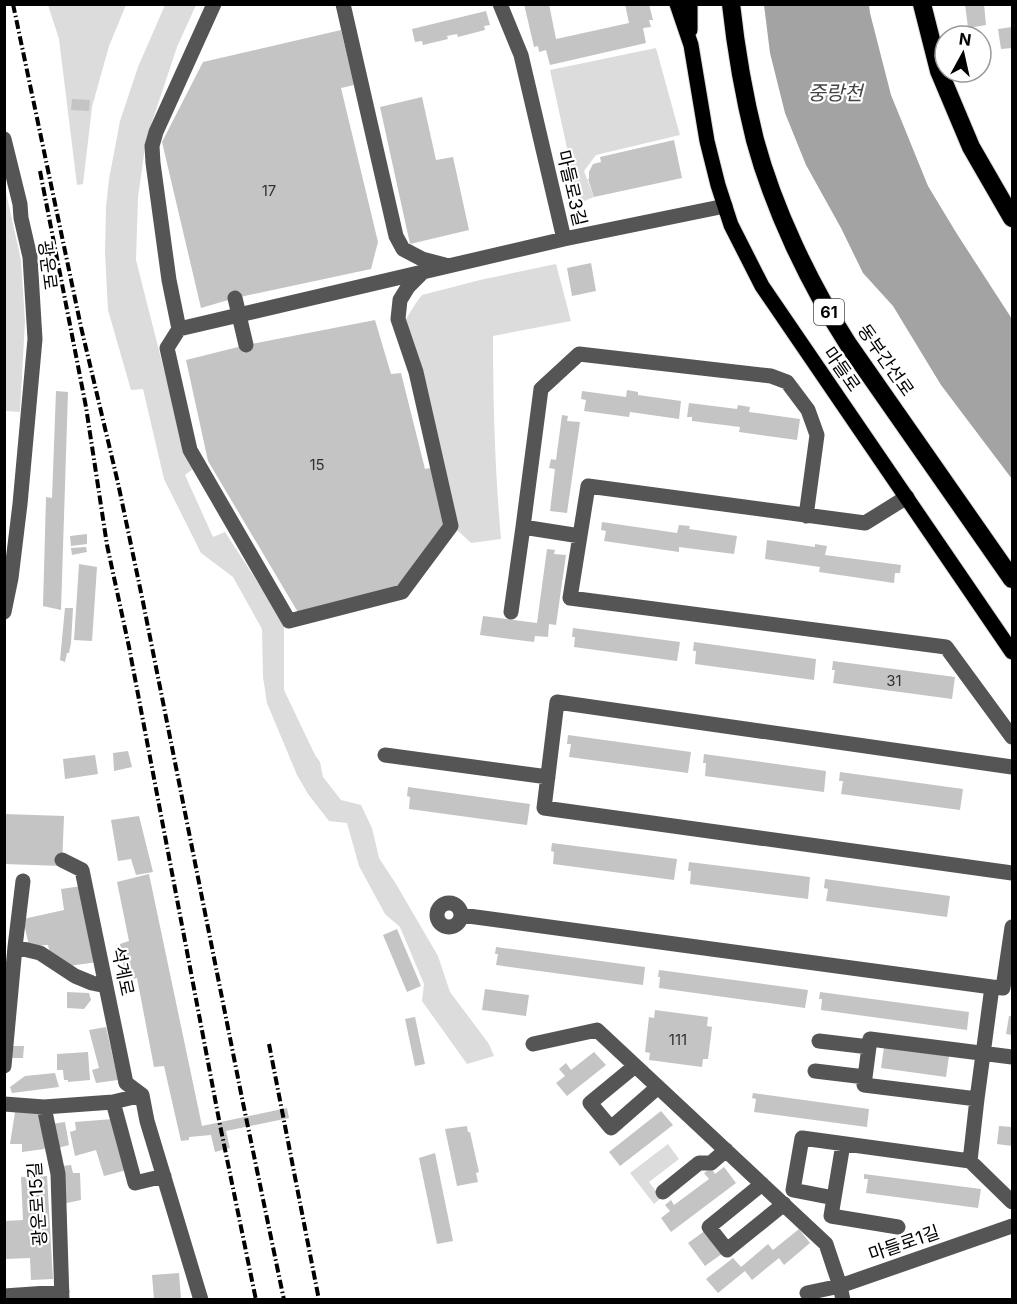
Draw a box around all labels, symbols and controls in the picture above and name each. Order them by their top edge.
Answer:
north arrow [933,24,993,84]
text: N [958,28,973,50]
water label: 중랑천 [807,81,865,105]
street label: 마들로3길 [553,148,591,228]
house number: 17 [262,181,276,200]
street label: 광운로 [35,239,61,291]
road number: 61 [814,299,844,325]
street label: 동부간선로 [854,320,918,400]
street label: 마들로 [819,343,865,395]
house number: 15 [309,455,325,474]
house number: 31 [886,671,902,690]
street label: 석계로 [108,945,138,997]
house number: 111 [669,1030,687,1049]
street label: 광운로15길 [24,1161,50,1247]
street label: 마들로1길 [866,1221,942,1265]

